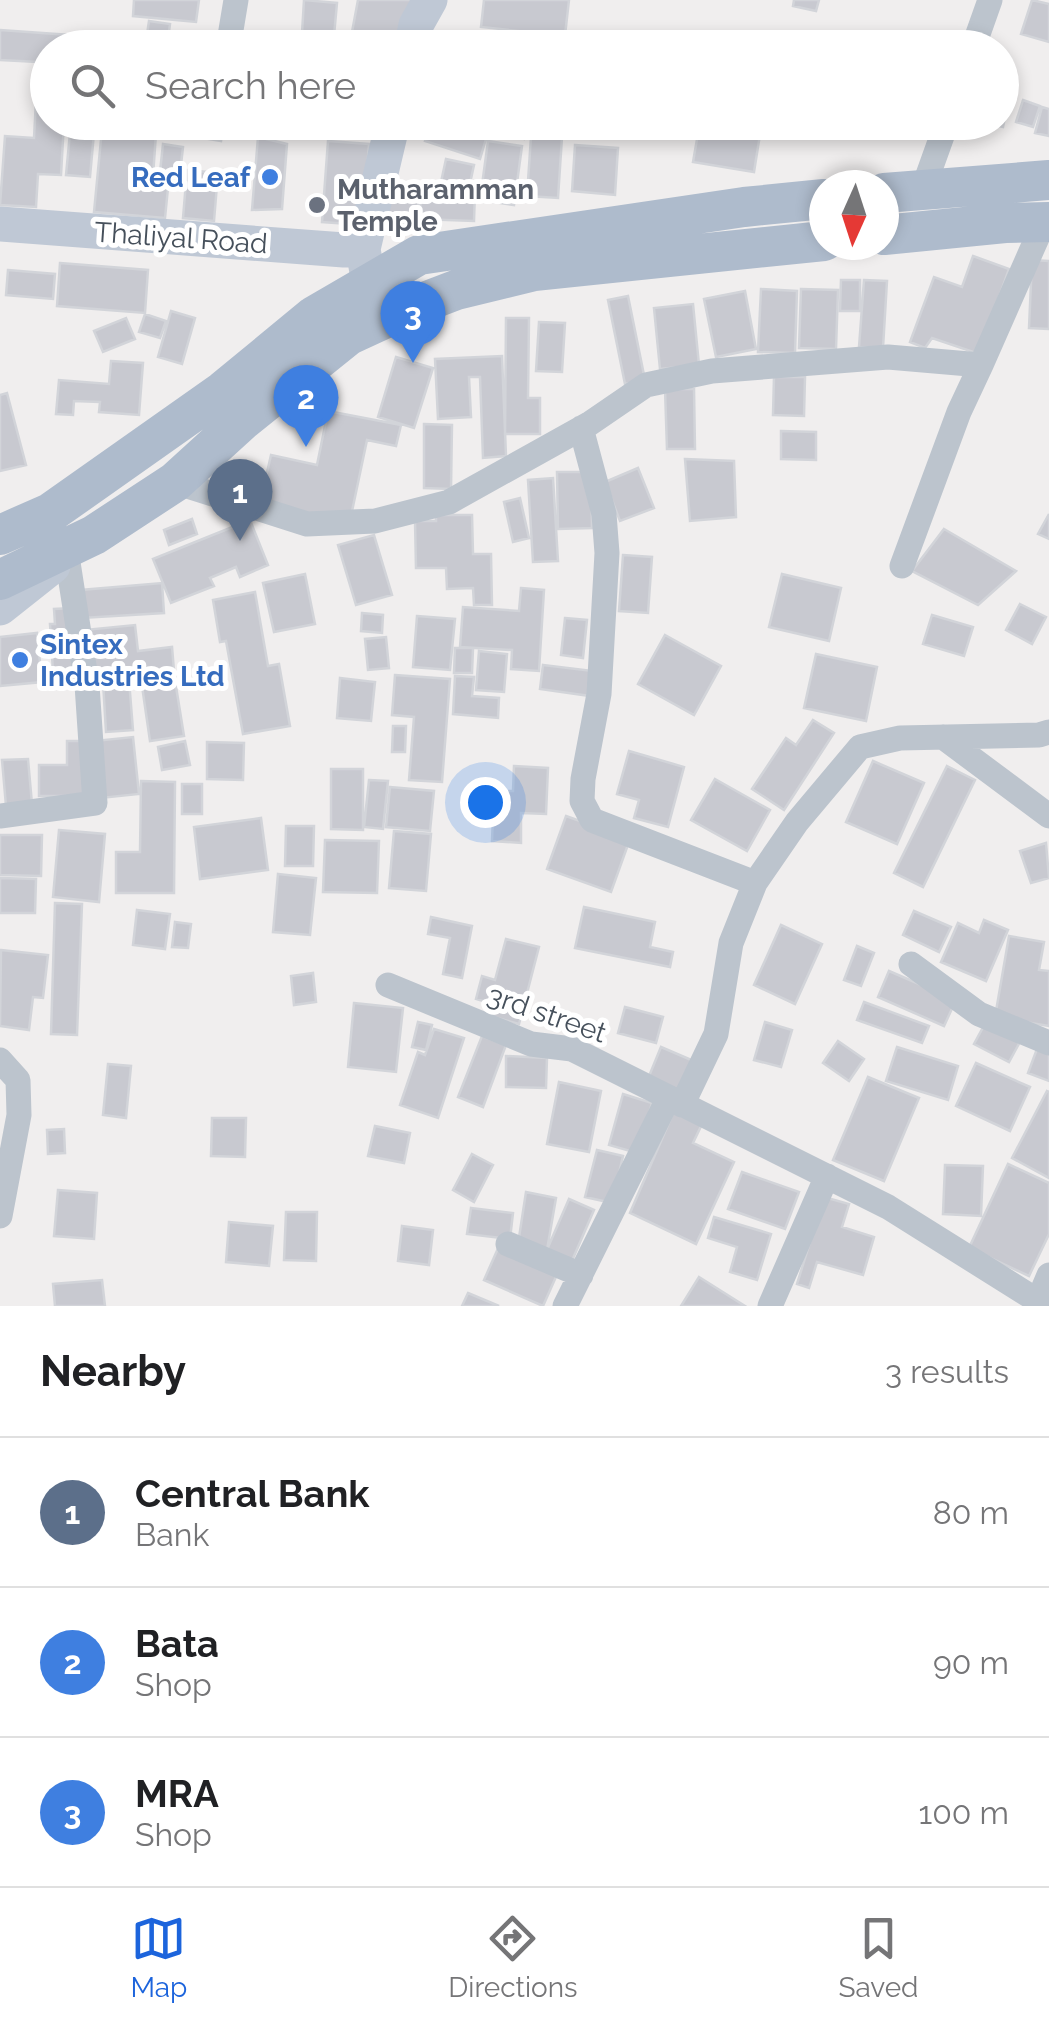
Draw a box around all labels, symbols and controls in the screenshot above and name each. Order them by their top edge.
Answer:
search box [30,30,1019,140]
icon: search [65,58,120,113]
text: Search here [145,63,356,108]
place label: Red Leaf [131,161,252,194]
marker: Red Leaf [259,166,281,188]
north arrow [809,170,899,260]
place label: Mutharamman Temple [337,173,534,238]
marker: Mutharamman Temple [306,194,328,216]
street label: Thaliyal Road [93,215,269,261]
pin: 3 [380,280,446,363]
pin: 2 [274,364,338,447]
pin: 1 [208,458,272,541]
place label: Sintex Industries Ltd [40,628,225,693]
marker: Sintex Industries Ltd [9,649,31,671]
your location [460,777,511,828]
street label: 3rd street [483,978,611,1050]
text: Nearby [40,1347,186,1396]
text: 3 results [885,1353,1009,1390]
text: Central Bank [135,1471,370,1516]
text: 1 [65,1494,80,1531]
text: 80 m [933,1494,1009,1531]
text: Bank [135,1516,209,1553]
text: Bata [135,1621,219,1666]
text: 2 [63,1644,82,1681]
text: 90 m [933,1644,1009,1681]
text: Shop [135,1666,212,1703]
text: MRA [135,1771,219,1816]
text: 3 [64,1794,81,1831]
text: 100 m [919,1794,1009,1831]
text: Shop [135,1816,212,1853]
tab: Map [130,1911,187,2004]
tab: Directions [448,1911,578,2004]
tab: Saved [838,1911,919,2004]

